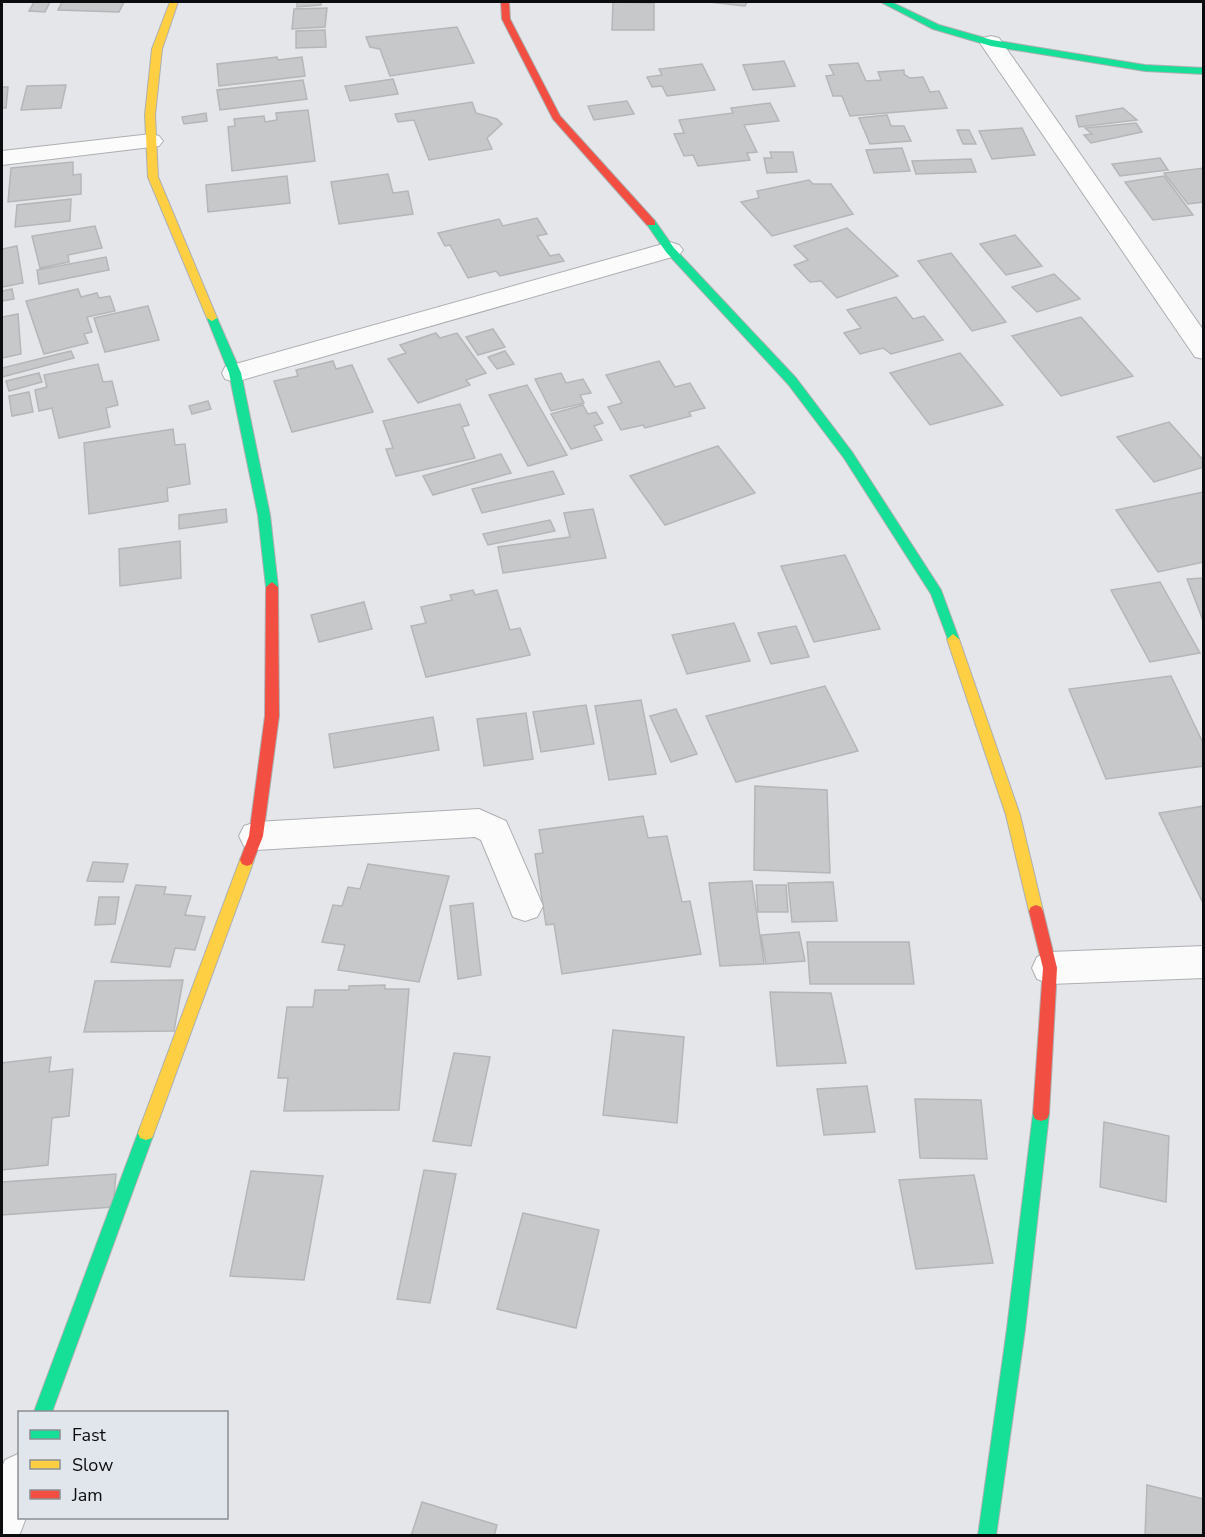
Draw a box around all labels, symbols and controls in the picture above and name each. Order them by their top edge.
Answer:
legend [18,1411,228,1519]
text: Fast [72,1423,107,1447]
text: Slow [72,1453,113,1477]
text: Jam [71,1483,103,1507]

